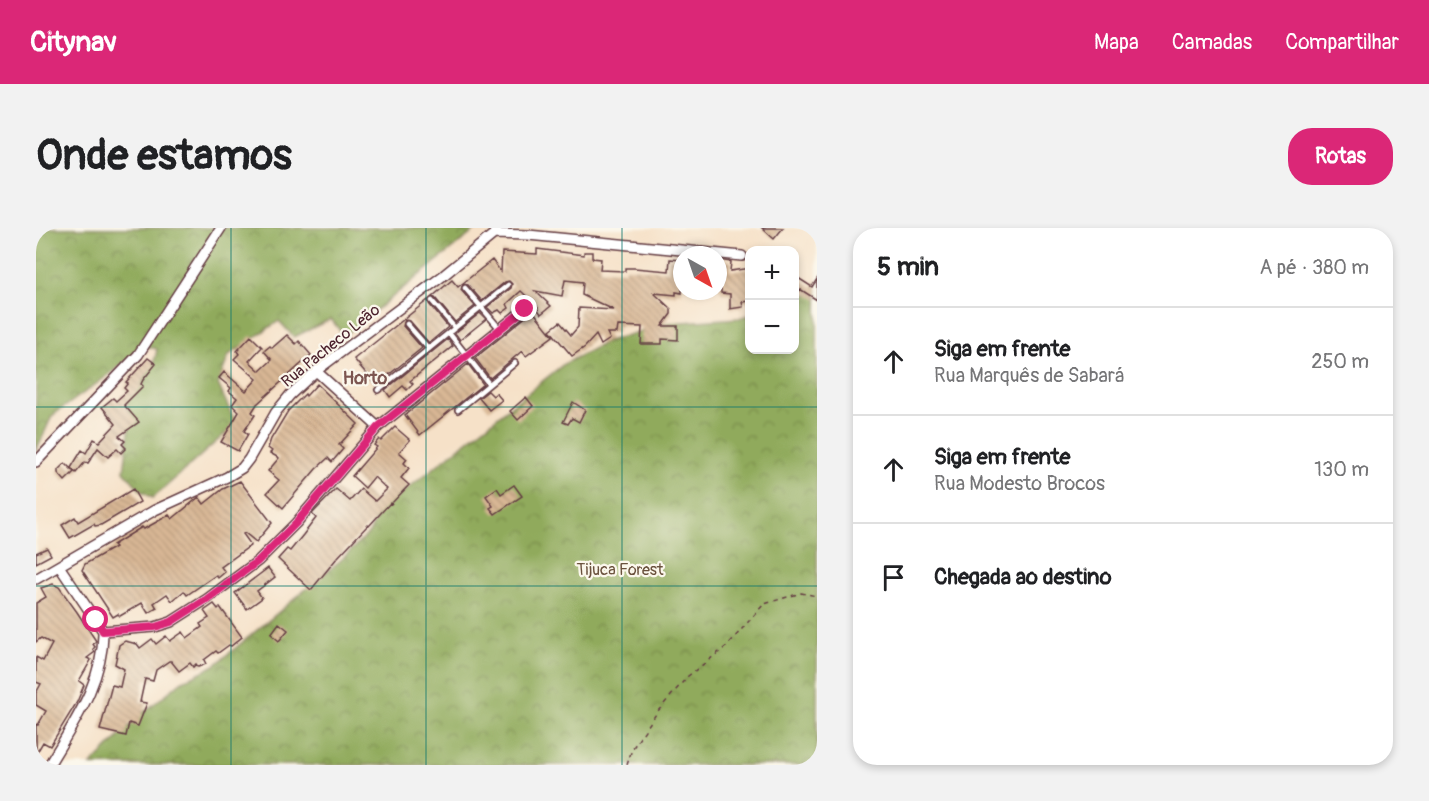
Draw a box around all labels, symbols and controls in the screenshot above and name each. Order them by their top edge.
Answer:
text: Citynav [30,25,117,60]
text: Mapa [1094,29,1139,56]
text: Camadas [1172,29,1252,56]
text: Compartilhar [1285,29,1399,56]
button: Rotas [1288,128,1393,185]
text: Onde estamos [36,130,292,182]
north arrow [673,246,727,300]
map controls [745,246,799,354]
button: + [745,246,799,300]
text: 5 min [877,251,939,283]
text: A pé · 380 m [1259,255,1369,280]
route end [511,295,537,321]
street label: Rua Pacheco Leão [277,300,384,392]
button: − [745,300,799,354]
text: Siga em frente [934,335,1070,363]
icon: ahead [877,345,910,378]
text: 250 m [1311,349,1369,374]
text: Rua Marquês de Sabará [934,363,1124,388]
district label: Horto [343,367,388,390]
text: Siga em frente [934,443,1070,471]
icon: ahead [877,453,910,486]
text: 130 m [1314,457,1369,482]
text: Rua Modesto Brocos [934,471,1105,496]
park label: Tijuca Forest [577,560,664,580]
icon: arrive [877,561,910,594]
text: Chegada ao destino [934,563,1112,591]
route start [82,606,108,632]

